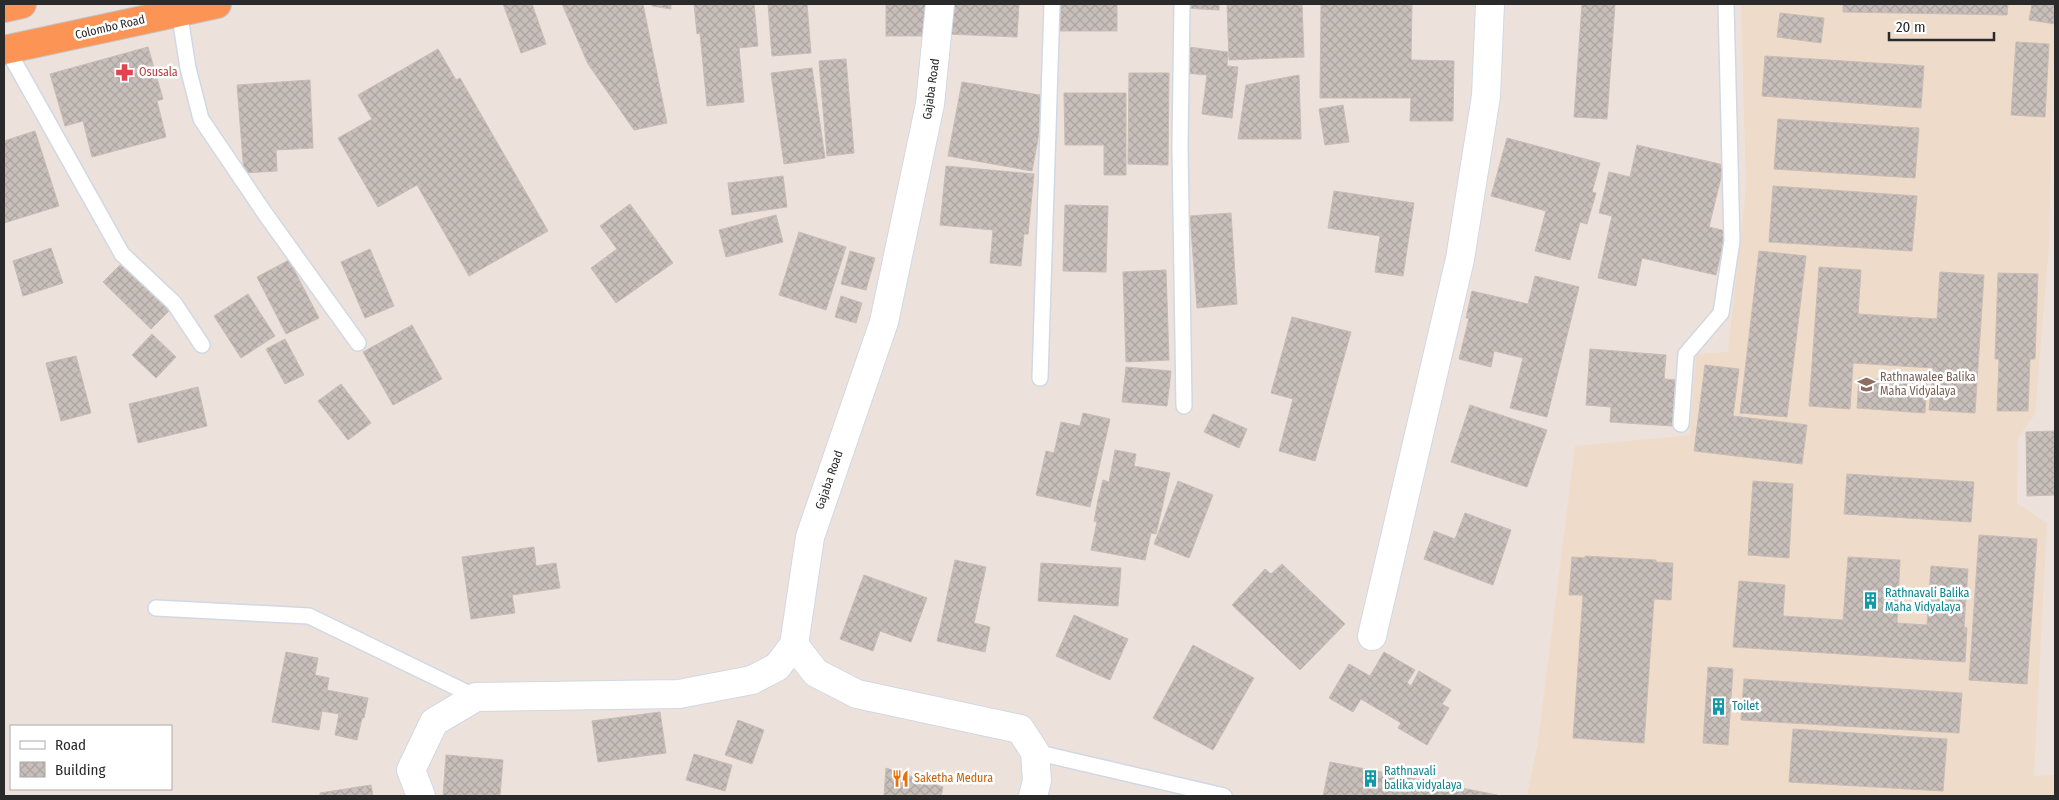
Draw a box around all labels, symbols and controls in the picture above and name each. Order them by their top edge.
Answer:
scale bar [1889,10,1994,42]
street label: Colombo Road [74,12,146,42]
text: 20 m [1896,18,1926,36]
street label: Gajaba Road [920,58,942,120]
pharmacy icon: Osusala [115,62,135,82]
place label: Osusala [139,65,178,79]
place label: Rathnawalee Balika Maha Vidyalaya [1880,370,1976,398]
school or university icon: Rathnawalee Balika Maha Vidyalaya [1856,374,1876,394]
street label: Gajaba Road [812,449,846,511]
place label: Rathnavali Balika Maha Vidyalaya [1885,586,1969,614]
building icon: Rathnavali Balika Maha Vidyalaya [1861,590,1881,610]
building icon: Toilet [1708,696,1728,716]
place label: Toilet [1732,699,1759,713]
legend [10,725,172,790]
text: Road [55,736,86,754]
text: Building [55,761,106,779]
place label: Rathnavali balika vidyalaya [1384,764,1462,792]
restaurant icon: Saketha Medura [890,768,910,788]
building icon: Rathnavali balika vidyalaya [1360,768,1380,788]
place label: Saketha Medura [914,771,993,785]

